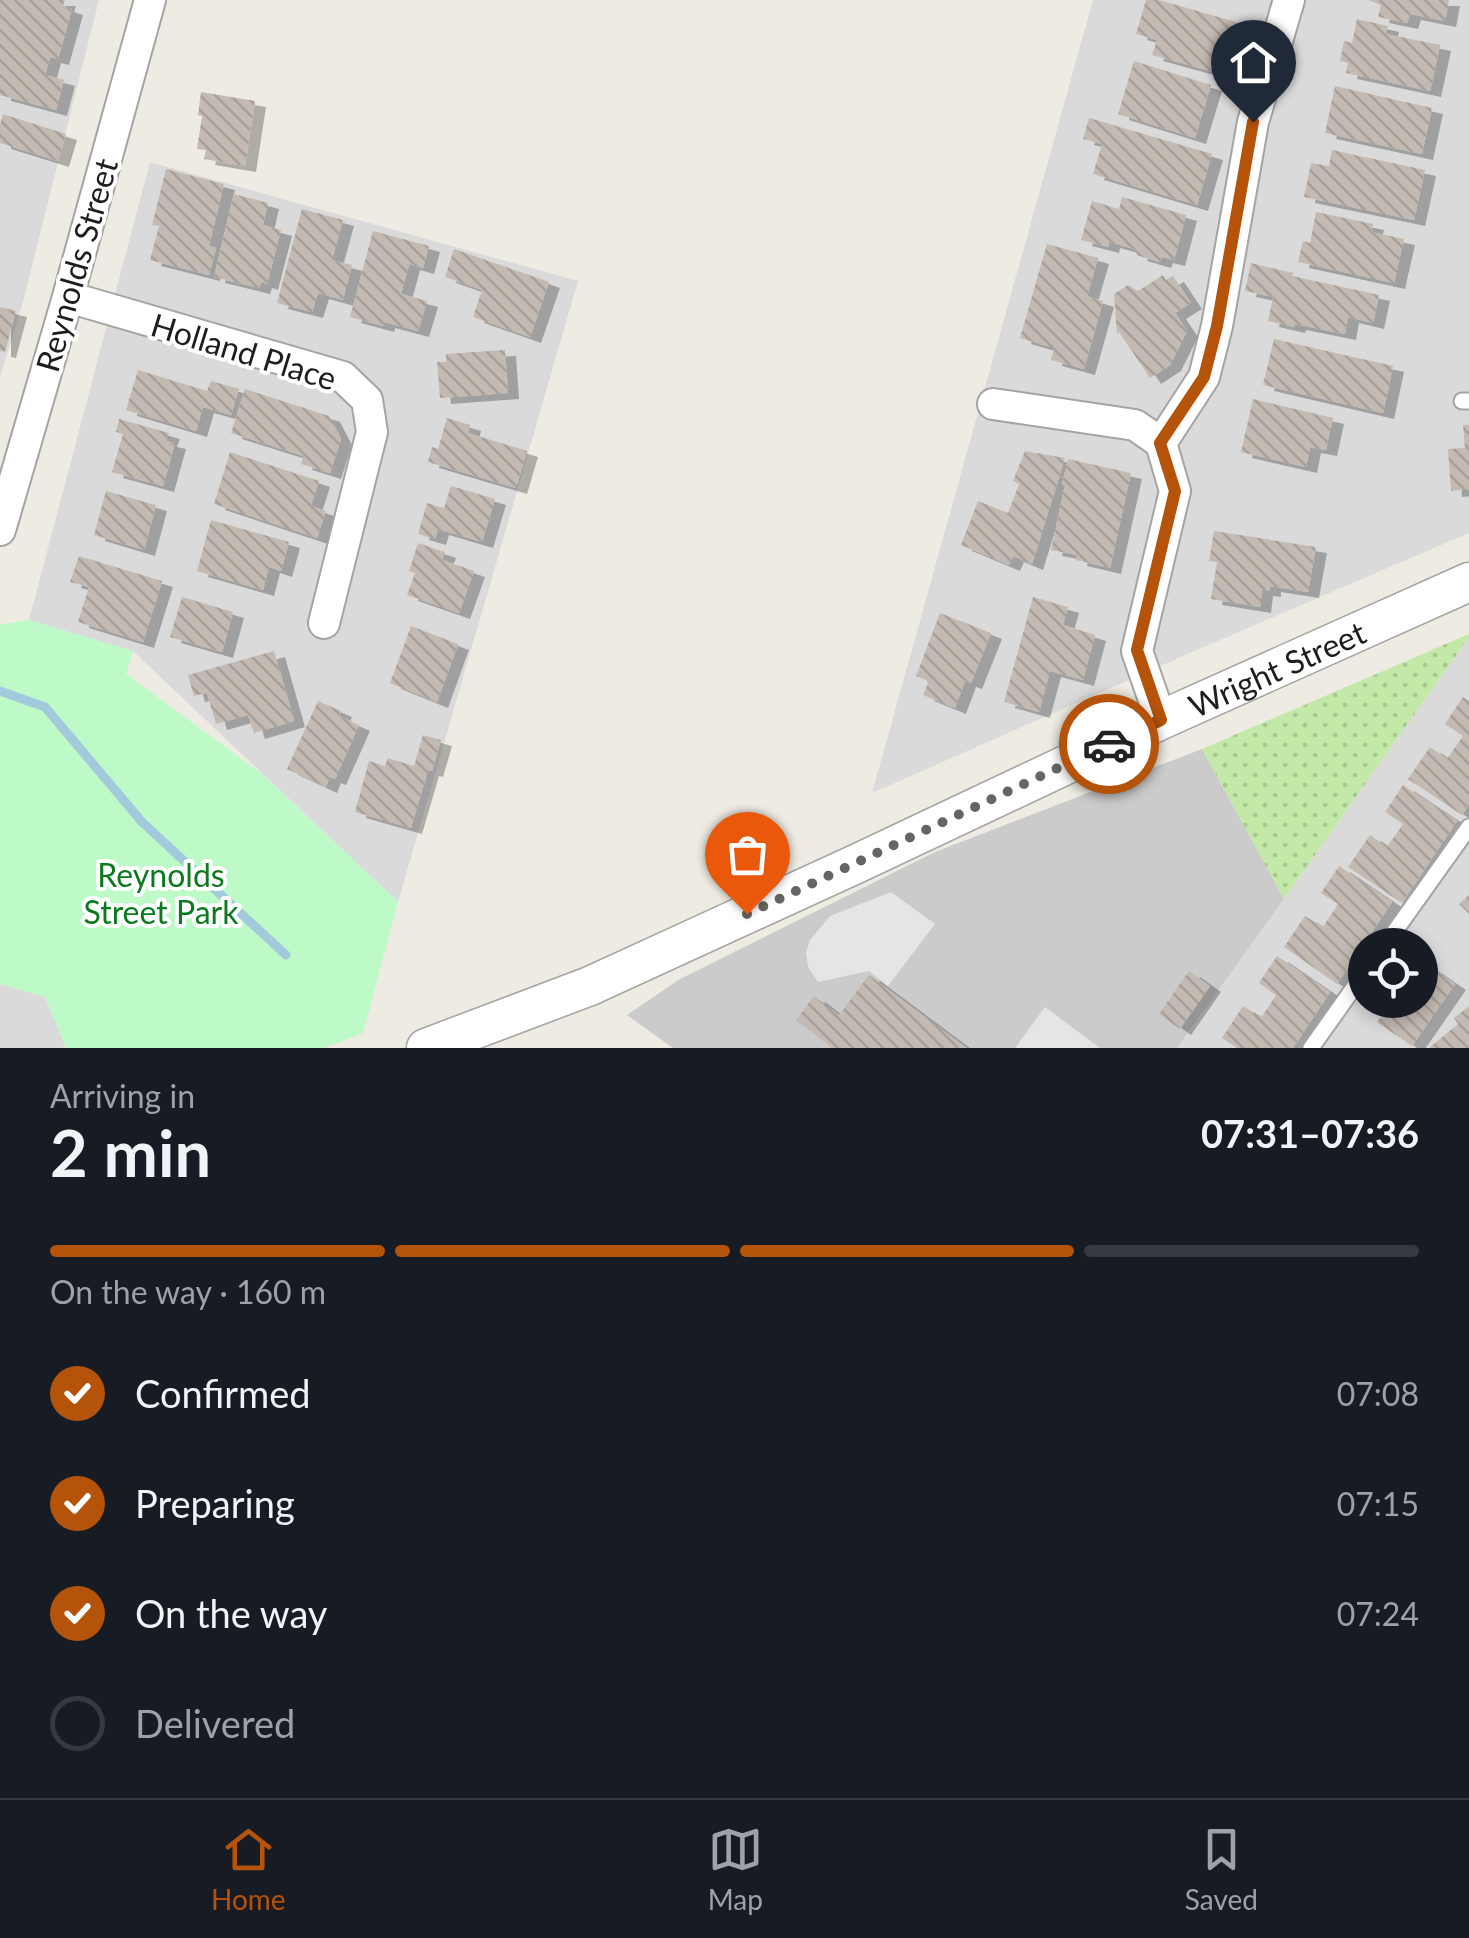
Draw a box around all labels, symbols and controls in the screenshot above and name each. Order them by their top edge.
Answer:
pin [1211,20,1296,123]
icon: home [1226,35,1281,90]
street label: Reynolds Street [27,153,125,376]
street label: Holland Place [147,304,341,398]
street label: Wright Street [1182,611,1372,725]
courier [1059,694,1159,794]
icon: car [1082,717,1137,772]
pin [705,812,790,915]
icon: bag [720,827,775,882]
park label: Reynolds Street Park [84,855,239,931]
map controls [1348,928,1438,1018]
button: locate [1348,928,1438,1018]
text: Arriving in [50,1076,195,1115]
text: 07:31–07:36 [1201,1110,1419,1156]
text: 2 min [50,1113,211,1191]
text: On the way · 160 m [50,1272,326,1311]
icon: check [50,1366,105,1421]
text: Confirmed [135,1370,311,1416]
text: 07:08 [1337,1374,1419,1413]
icon: check [50,1476,105,1531]
text: Preparing [135,1480,295,1526]
text: 07:15 [1337,1484,1419,1523]
icon: check [50,1586,105,1641]
text: On the way [135,1590,327,1636]
text: 07:24 [1337,1594,1419,1633]
text: Delivered [135,1700,295,1746]
tab: Home [211,1822,286,1916]
tab: Map [708,1822,763,1916]
tab: Saved [1185,1822,1258,1916]

